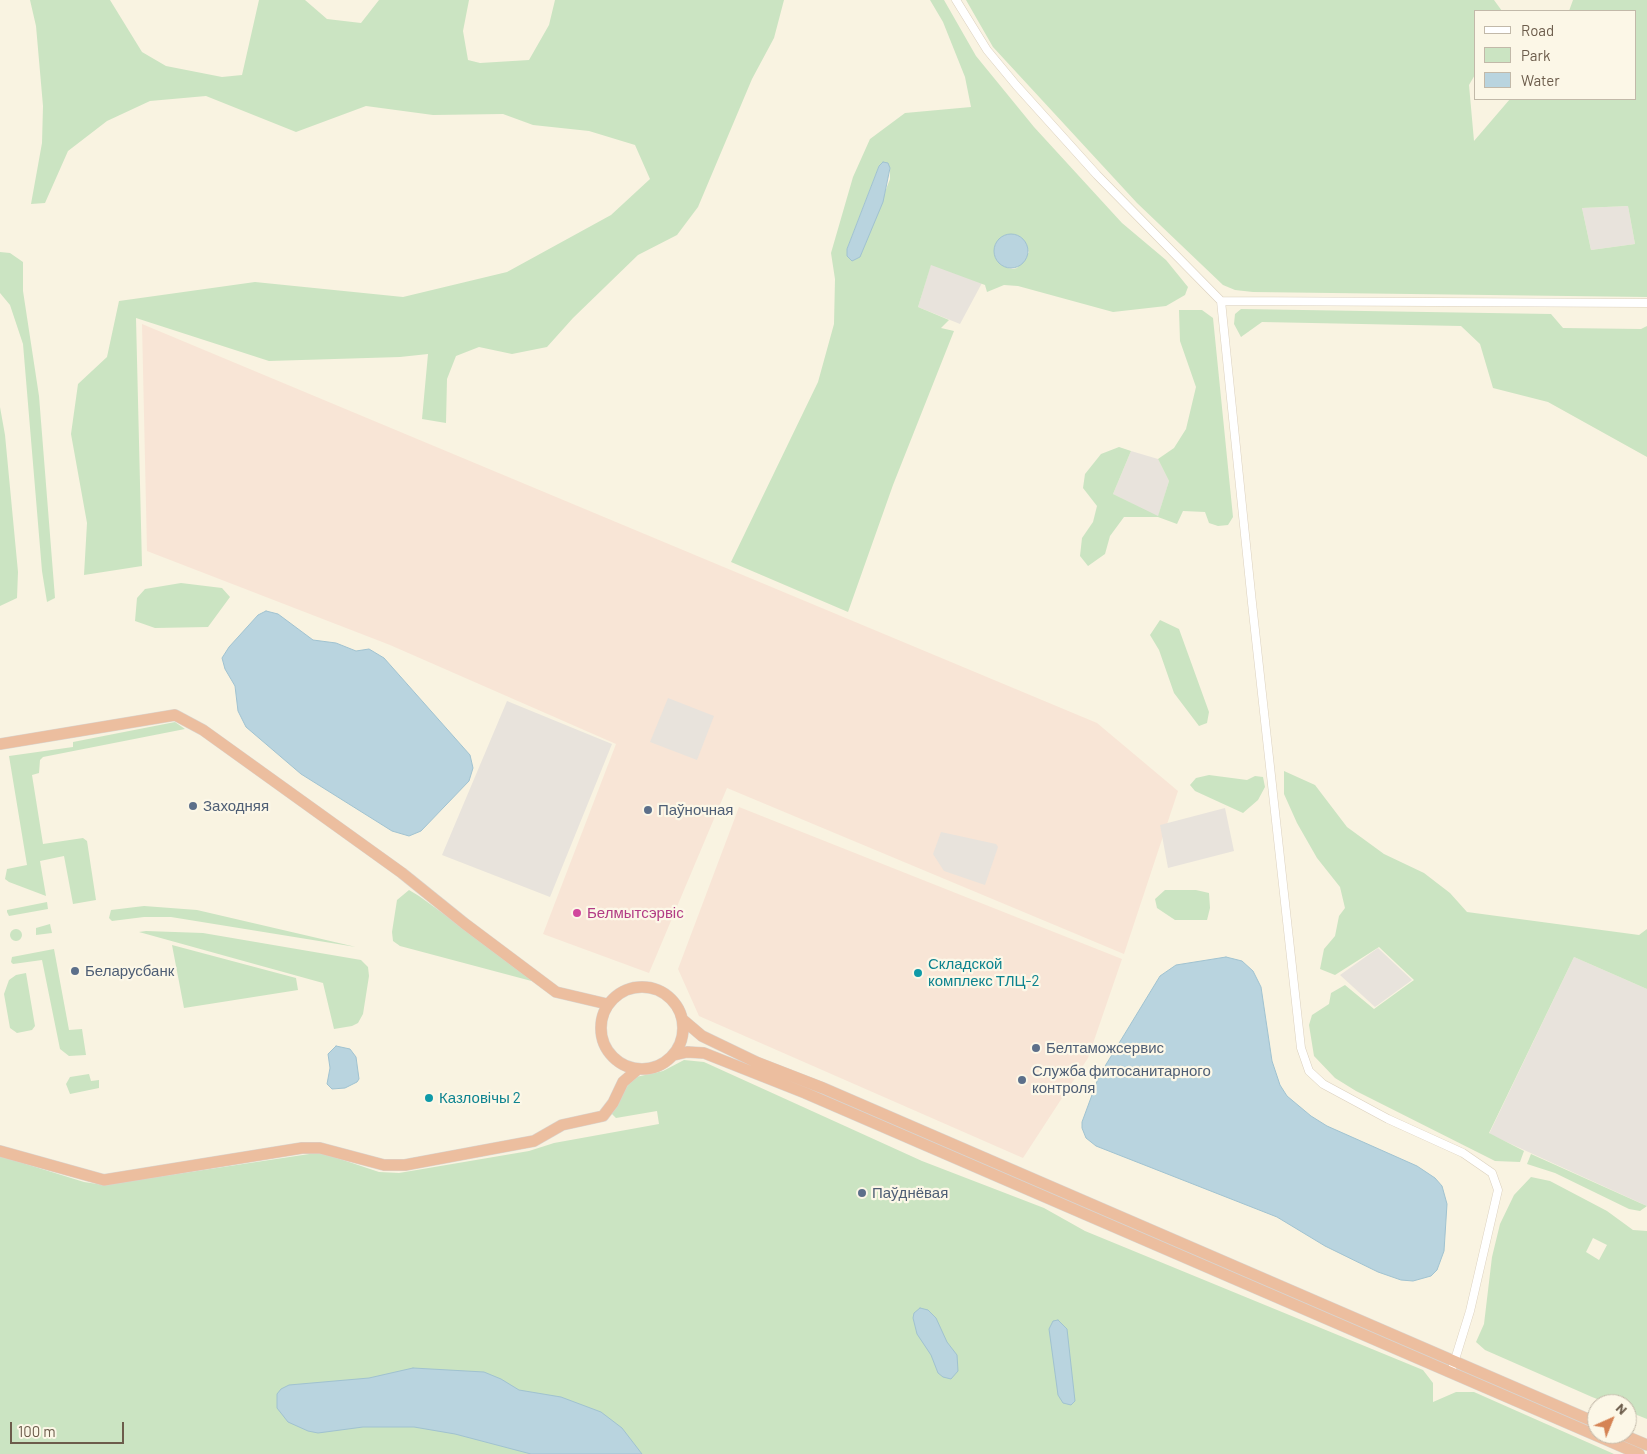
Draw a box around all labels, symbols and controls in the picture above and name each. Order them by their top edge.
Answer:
legend [1474,10,1637,100]
text: Road [1521,21,1554,39]
text: Park [1521,46,1550,64]
text: Water [1521,71,1560,89]
place label: Заходняя [203,797,269,815]
marker: Заходняя [187,800,199,812]
place label: Паўночная [658,801,733,819]
marker: Паўночная [642,804,654,816]
place label: Белмытсэрвіс [587,904,684,922]
marker: Белмытсэрвіс [571,907,583,919]
place label: Складской комплекс ТЛЦ-2 [928,955,1040,990]
place label: Беларусбанк [85,962,174,980]
marker: Беларусбанк [69,965,81,977]
marker: Складской комплекс ТЛЦ-2 [912,967,924,979]
place label: Белтаможсервис [1046,1039,1164,1057]
marker: Белтаможсервис [1030,1042,1042,1054]
place label: Служба фитосанитарного контроля [1032,1062,1211,1097]
marker: Служба фитосанитарного контроля [1016,1074,1028,1086]
place label: Казловічы 2 [439,1089,521,1107]
marker: Казловічы 2 [423,1092,435,1104]
place label: Паўднёвая [872,1184,948,1202]
marker: Паўднёвая [856,1187,868,1199]
north arrow [1587,1394,1637,1444]
text: N [1613,1399,1631,1418]
scale bar [12,1412,126,1444]
text: 100 m [18,1422,56,1440]

